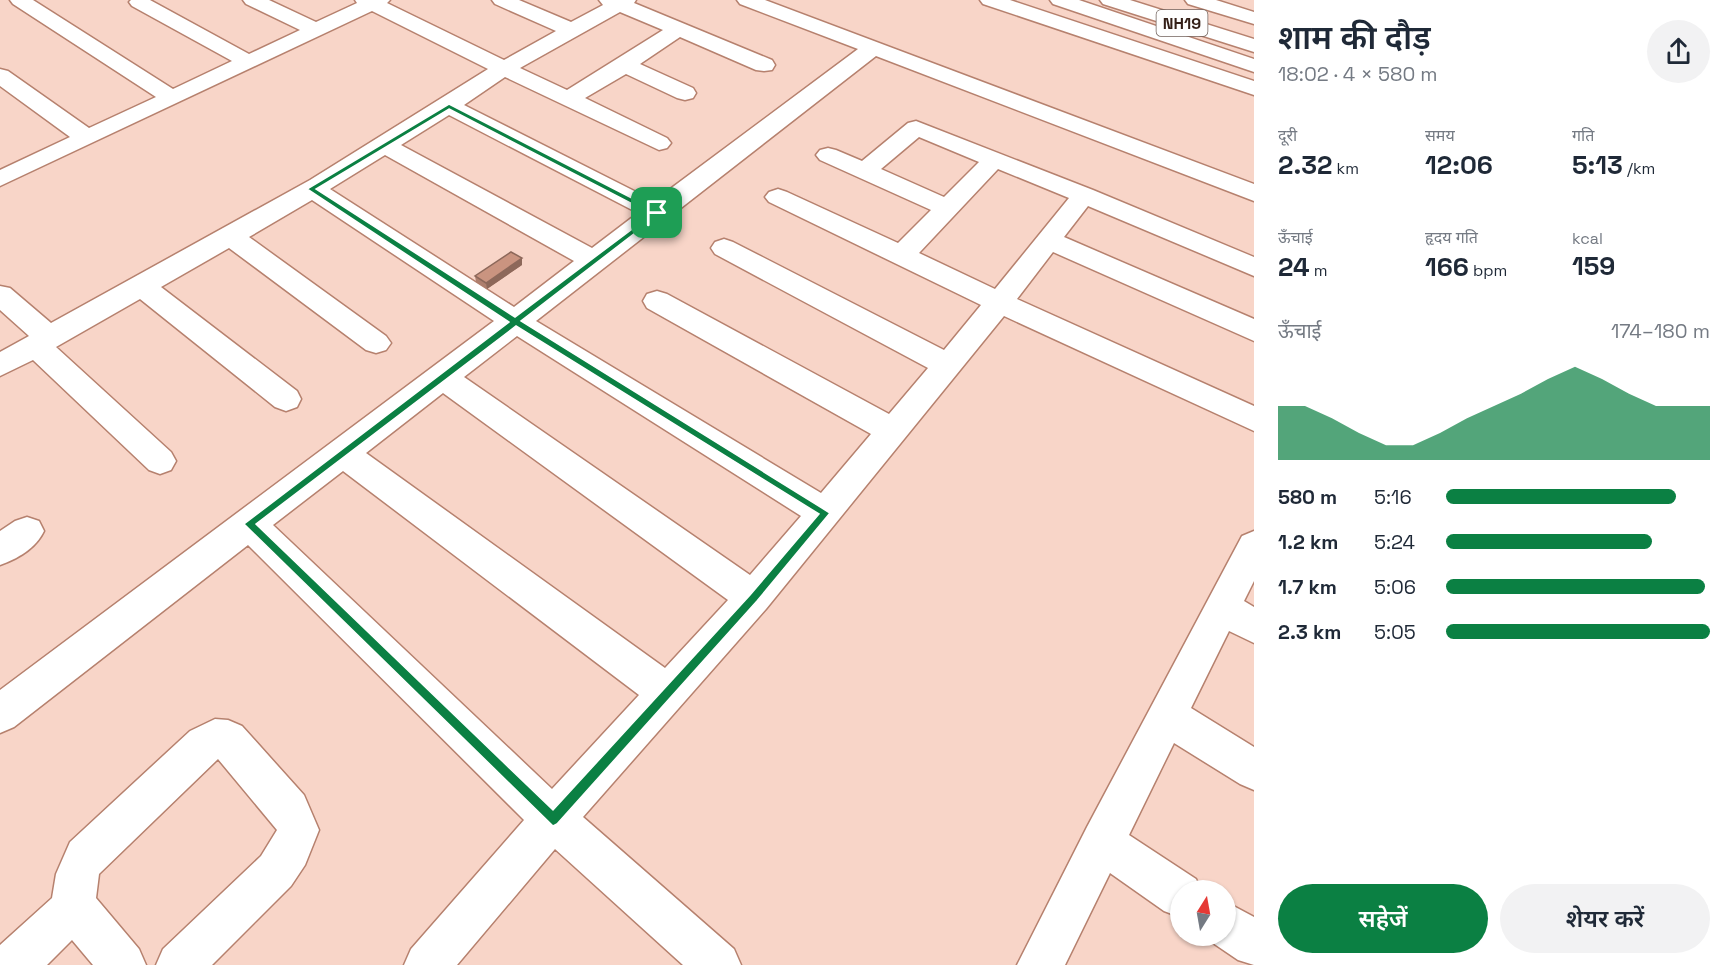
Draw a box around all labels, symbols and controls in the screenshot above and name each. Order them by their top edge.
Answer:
road number: NH19 [1156,10,1208,36]
text: शाम की दौड़ [1278,17,1431,59]
button: share [1647,20,1710,83]
text: 18:02 · 4 × 580 m [1278,61,1438,87]
text: दूरी [1278,125,1297,146]
text: समय [1425,125,1455,146]
text: गति [1572,125,1594,146]
text: 2.32 [1278,148,1332,182]
text: 12:06 [1425,148,1493,182]
text: 5:13 [1572,148,1623,182]
text: km [1332,158,1359,179]
text: /km [1623,158,1655,179]
pin [631,187,682,238]
icon: arrive [640,196,673,229]
text: ऊँचाई [1278,227,1313,248]
text: हृदय गति [1425,227,1478,248]
text: kcal [1572,228,1603,249]
text: 159 [1572,249,1615,283]
text: 24 [1278,250,1310,284]
text: 166 [1425,250,1469,284]
text: m [1310,260,1327,281]
text: bpm [1469,260,1507,281]
text: ऊँचाई [1278,318,1321,344]
text: 174–180 m [1611,318,1710,344]
text: 580 m [1278,484,1337,510]
text: 5:16 [1374,484,1412,510]
text: 1.2 km [1278,529,1338,555]
text: 5:24 [1374,529,1415,555]
text: 1.7 km [1278,574,1337,600]
text: 5:06 [1374,574,1416,600]
text: 2.3 km [1278,619,1341,645]
text: 5:05 [1374,619,1416,645]
north arrow [1170,880,1236,946]
map controls [1170,880,1236,946]
button: सहेजें [1278,884,1488,953]
button: शेयर करें [1500,884,1710,953]

